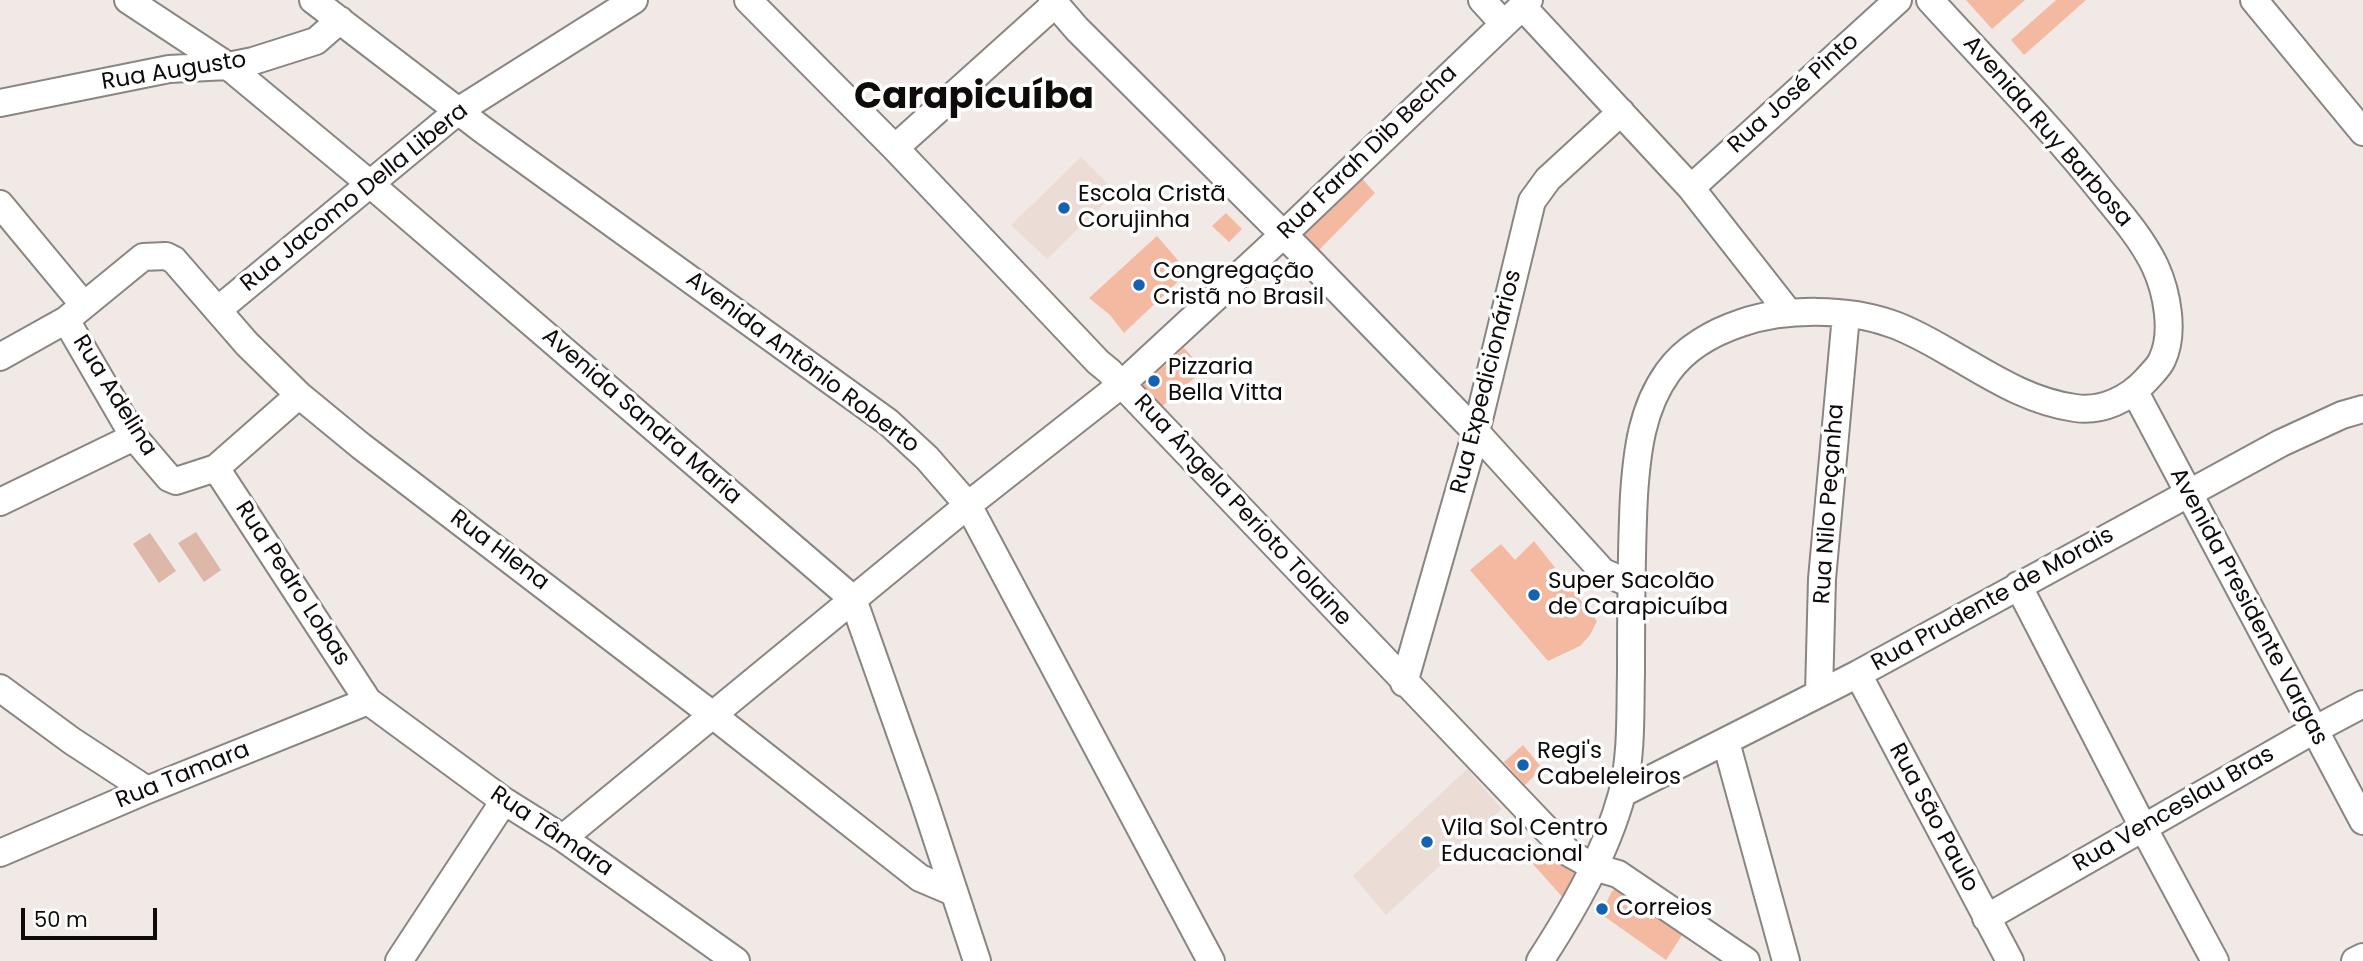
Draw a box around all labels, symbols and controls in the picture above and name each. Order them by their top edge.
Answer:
street label: Rua José Pinto [1723,28,1865,160]
street label: Avenida Ruy Barbosa [1957,31,2137,233]
street label: Rua Augusto [100,47,248,97]
street label: Rua Farah Dib Becha [1273,60,1463,246]
district label: Carapicuíba [854,77,1094,121]
street label: Rua Jacomo Della Libera [236,98,474,298]
place label: Escola Cristã Corujinha [1078,181,1226,235]
marker: Escola Cristã Corujinha [1056,200,1072,216]
place label: Congregação Cristã no Brasil [1153,258,1324,312]
street label: Avenida Antônio Roberto [680,266,924,460]
street label: Rua Expedicionários [1446,267,1528,497]
marker: Congregação Cristã no Brasil [1131,277,1147,293]
street label: Avenida Sandra Maria [536,323,746,511]
street label: Rua Adelina [66,330,162,462]
place label: Pizzaria Bella Vitta [1168,354,1283,408]
marker: Pizzaria Bella Vitta [1146,373,1162,389]
street label: Rua Ângela Perioto Tolaine [1127,389,1357,633]
street label: Rua Nilo Peçanha [1809,403,1851,605]
street label: Avenida Presidente Vargas [2163,464,2333,750]
street label: Rua Pedro Lobas [228,497,356,671]
street label: Rua Hlena [444,505,554,597]
street label: Rua Prudente de Morais [1867,522,2119,678]
place label: Super Sacolão de Carapicuíba [1548,568,1728,622]
marker: Super Sacolão de Carapicuíba [1526,587,1542,603]
street label: Rua Tamara [112,737,254,815]
place label: Regi's Cabeleleiros [1537,738,1681,792]
street label: Rua São Paulo [1882,739,1984,897]
street label: Rua Venceslau Bras [2069,741,2279,879]
marker: Regi's Cabeleleiros [1515,757,1531,773]
street label: Rua Tâmara [485,781,617,883]
place label: Vila Sol Centro Educacional [1441,815,1608,869]
marker: Vila Sol Centro Educacional [1419,834,1435,850]
scale bar [24,894,161,938]
place label: Correios [1616,895,1712,923]
marker: Correios [1594,901,1610,917]
text: 50 m [34,905,88,934]

